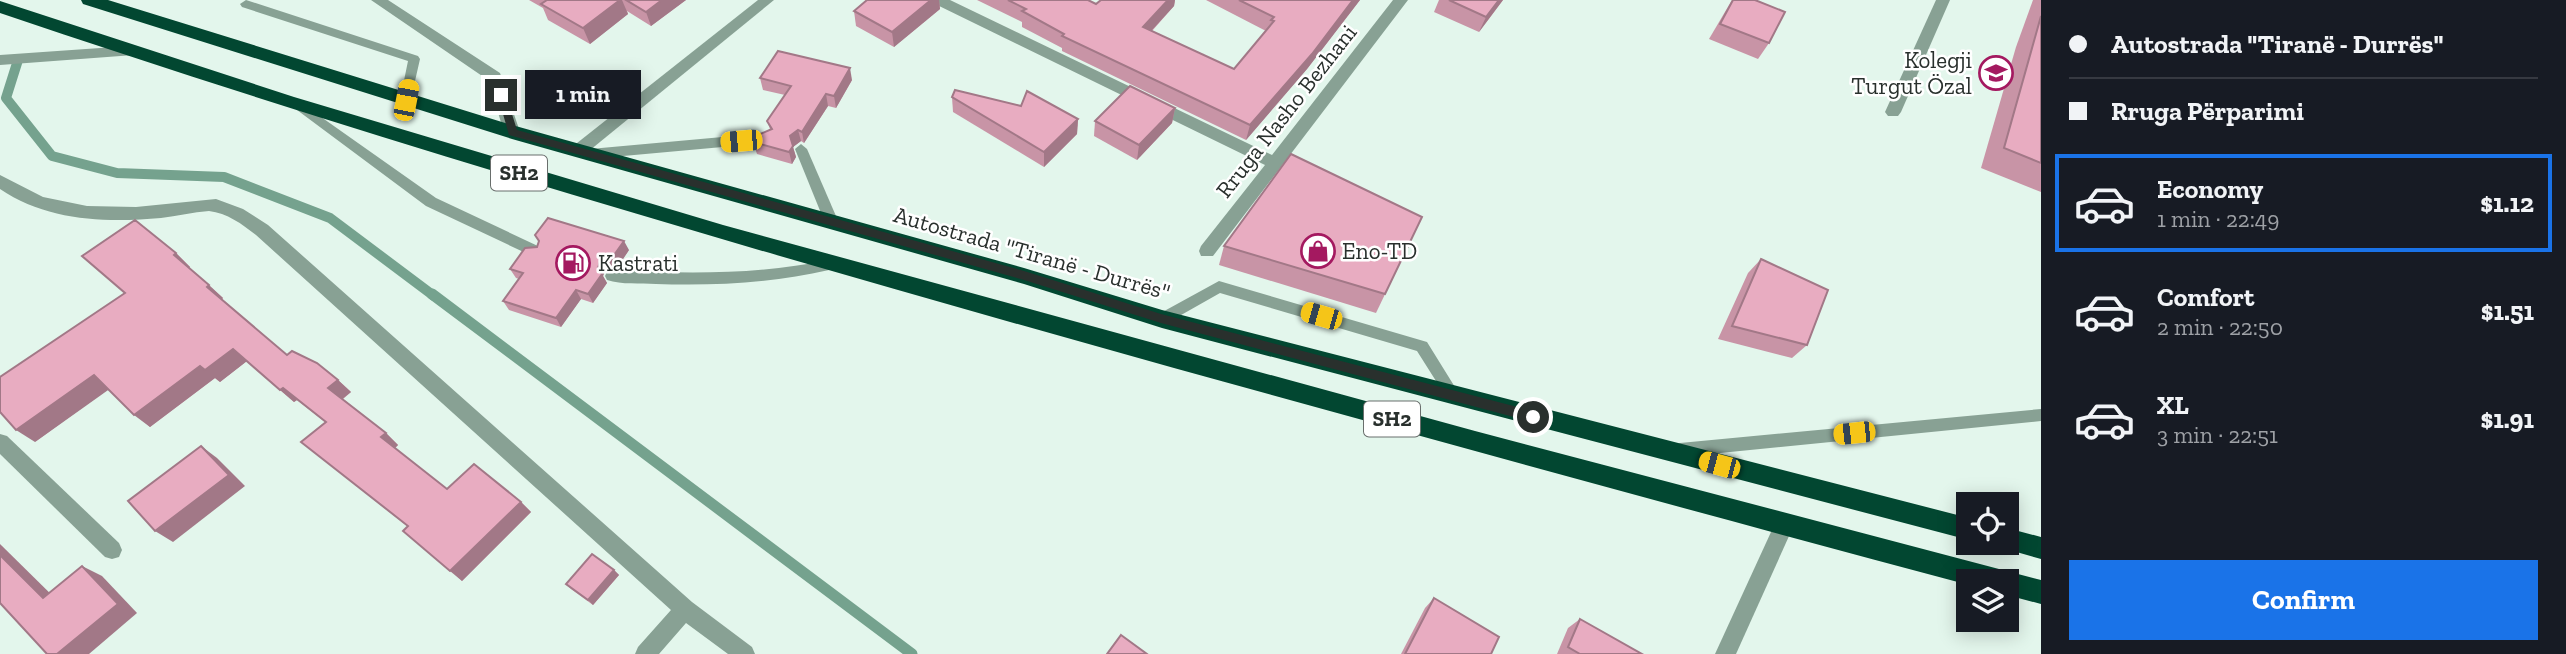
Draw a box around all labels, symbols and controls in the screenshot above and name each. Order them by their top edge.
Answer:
street label: Rruga Nasho Bezhani [1210,19,1362,203]
text: Autostrada "Tiranë - Durrës" [2111,28,2444,60]
place label: Kolegji Turgut Özal [1851,46,1972,100]
school or university icon: Kolegji Turgut Özal [1977,54,2015,92]
callout: 1 min [526,70,641,119]
car [392,77,421,123]
route end [485,79,517,111]
text: 1 min [556,80,610,108]
text: Rruga Përparimi [2111,95,2304,127]
car [720,129,763,153]
road number: SH2 [491,156,547,190]
icon: car [2073,172,2136,235]
text: Economy [2157,173,2263,205]
text: $1.12 [2480,187,2534,219]
street label: Autostrada "Tiranë - Durrës" [891,200,1173,306]
text: 1 min · 22:49 [2157,205,2279,233]
shop icon: Eno-TD [1299,232,1337,270]
place label: Eno-TD [1342,237,1417,265]
fuel station icon: Kastrati [554,244,592,282]
place label: Kastrati [598,249,678,277]
icon: car [2073,280,2136,343]
text: Comfort [2157,281,2254,313]
text: $1.51 [2481,295,2534,327]
car [1298,300,1345,332]
text: 2 min · 22:50 [2157,313,2283,341]
icon: car [2073,388,2136,451]
text: XL [2157,389,2189,421]
route start [1517,401,1549,433]
road number: SH2 [1364,402,1420,436]
text: $1.91 [2480,403,2534,435]
car [1833,420,1876,446]
text: 3 min · 22:51 [2157,421,2278,449]
car [1696,449,1743,481]
map controls [1956,492,2019,632]
button: locate [1956,492,2019,555]
button: Confirm [2069,560,2538,640]
button: layers [1956,569,2019,632]

